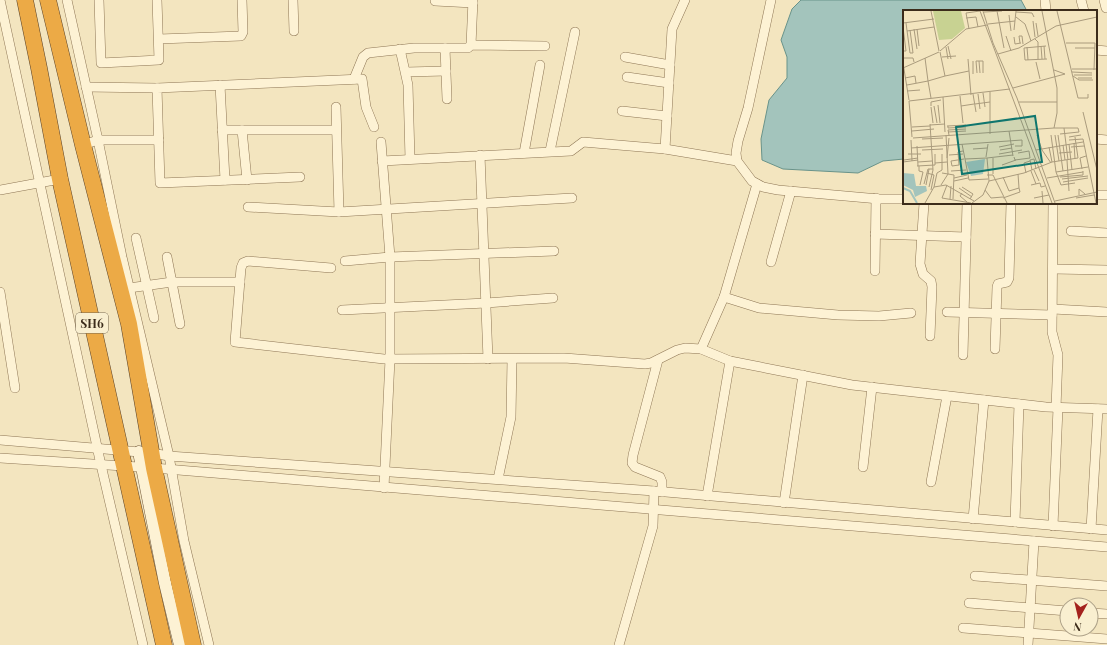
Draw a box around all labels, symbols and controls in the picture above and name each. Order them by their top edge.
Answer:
inset map [903,10,1097,204]
road number: SH6 [76,313,108,333]
north arrow [1059,597,1099,637]
text: N [1073,619,1083,635]

